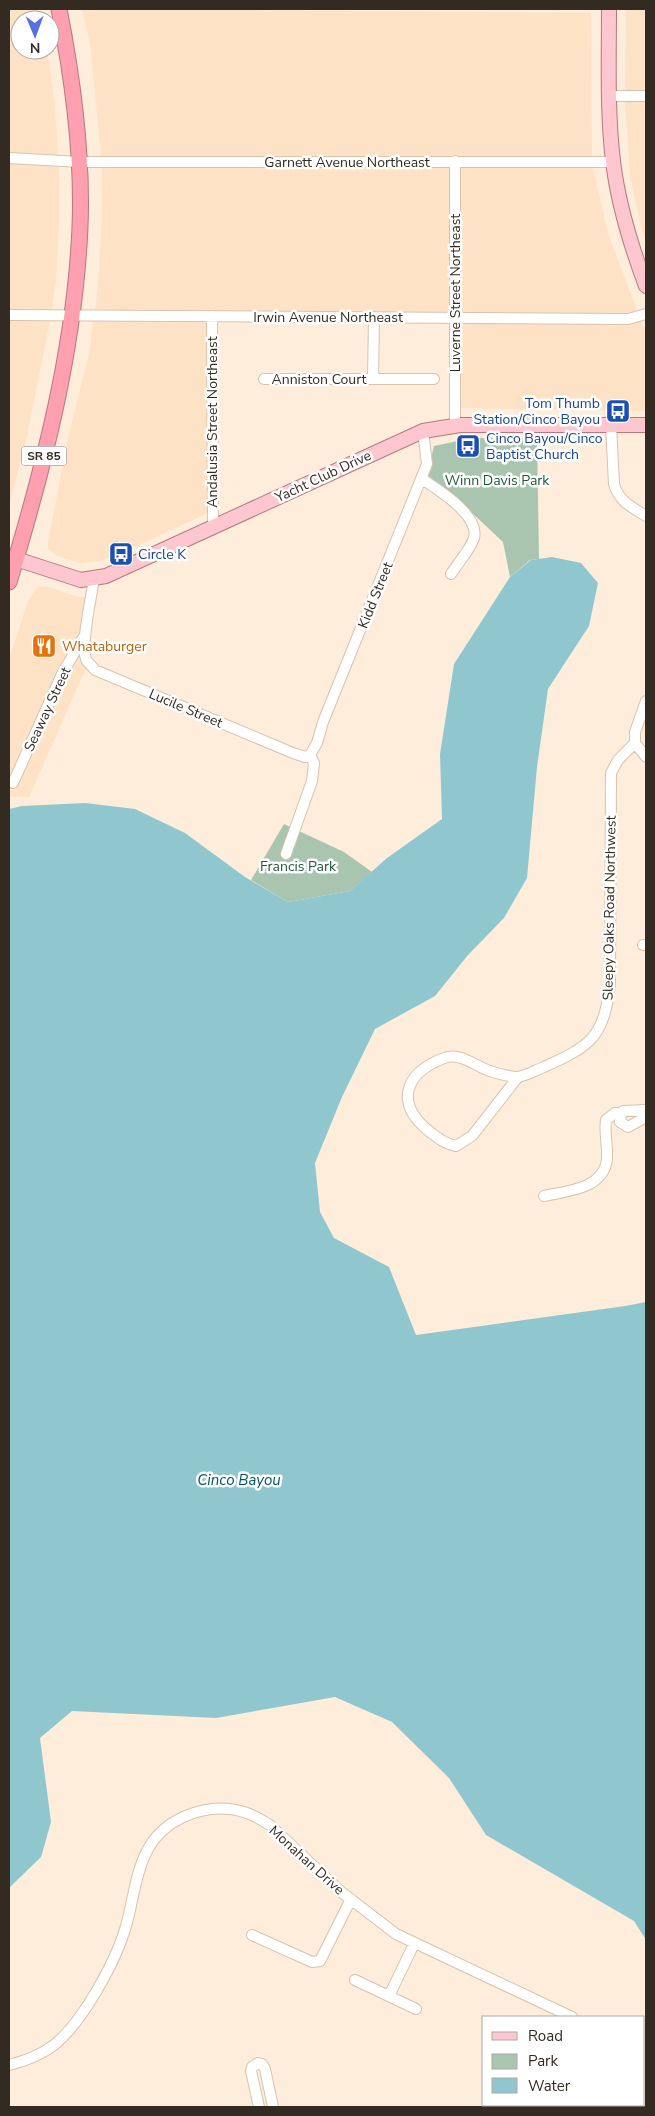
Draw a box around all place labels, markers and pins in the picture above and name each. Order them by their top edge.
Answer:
place label: Tom Thumb Station/Cinco Bayou [473,394,600,429]
bus stop icon: Tom Thumb Station/Cinco Bayou [605,398,631,424]
place label: Cinco Bayou/Cinco Baptist Church [486,429,603,464]
bus stop icon: Cinco Bayou/Cinco Baptist Church [455,433,481,459]
bus stop icon: Circle K [108,541,134,567]
place label: Circle K [138,545,186,564]
restaurant icon: Whataburger [31,633,57,659]
place label: Whataburger [62,637,147,656]

